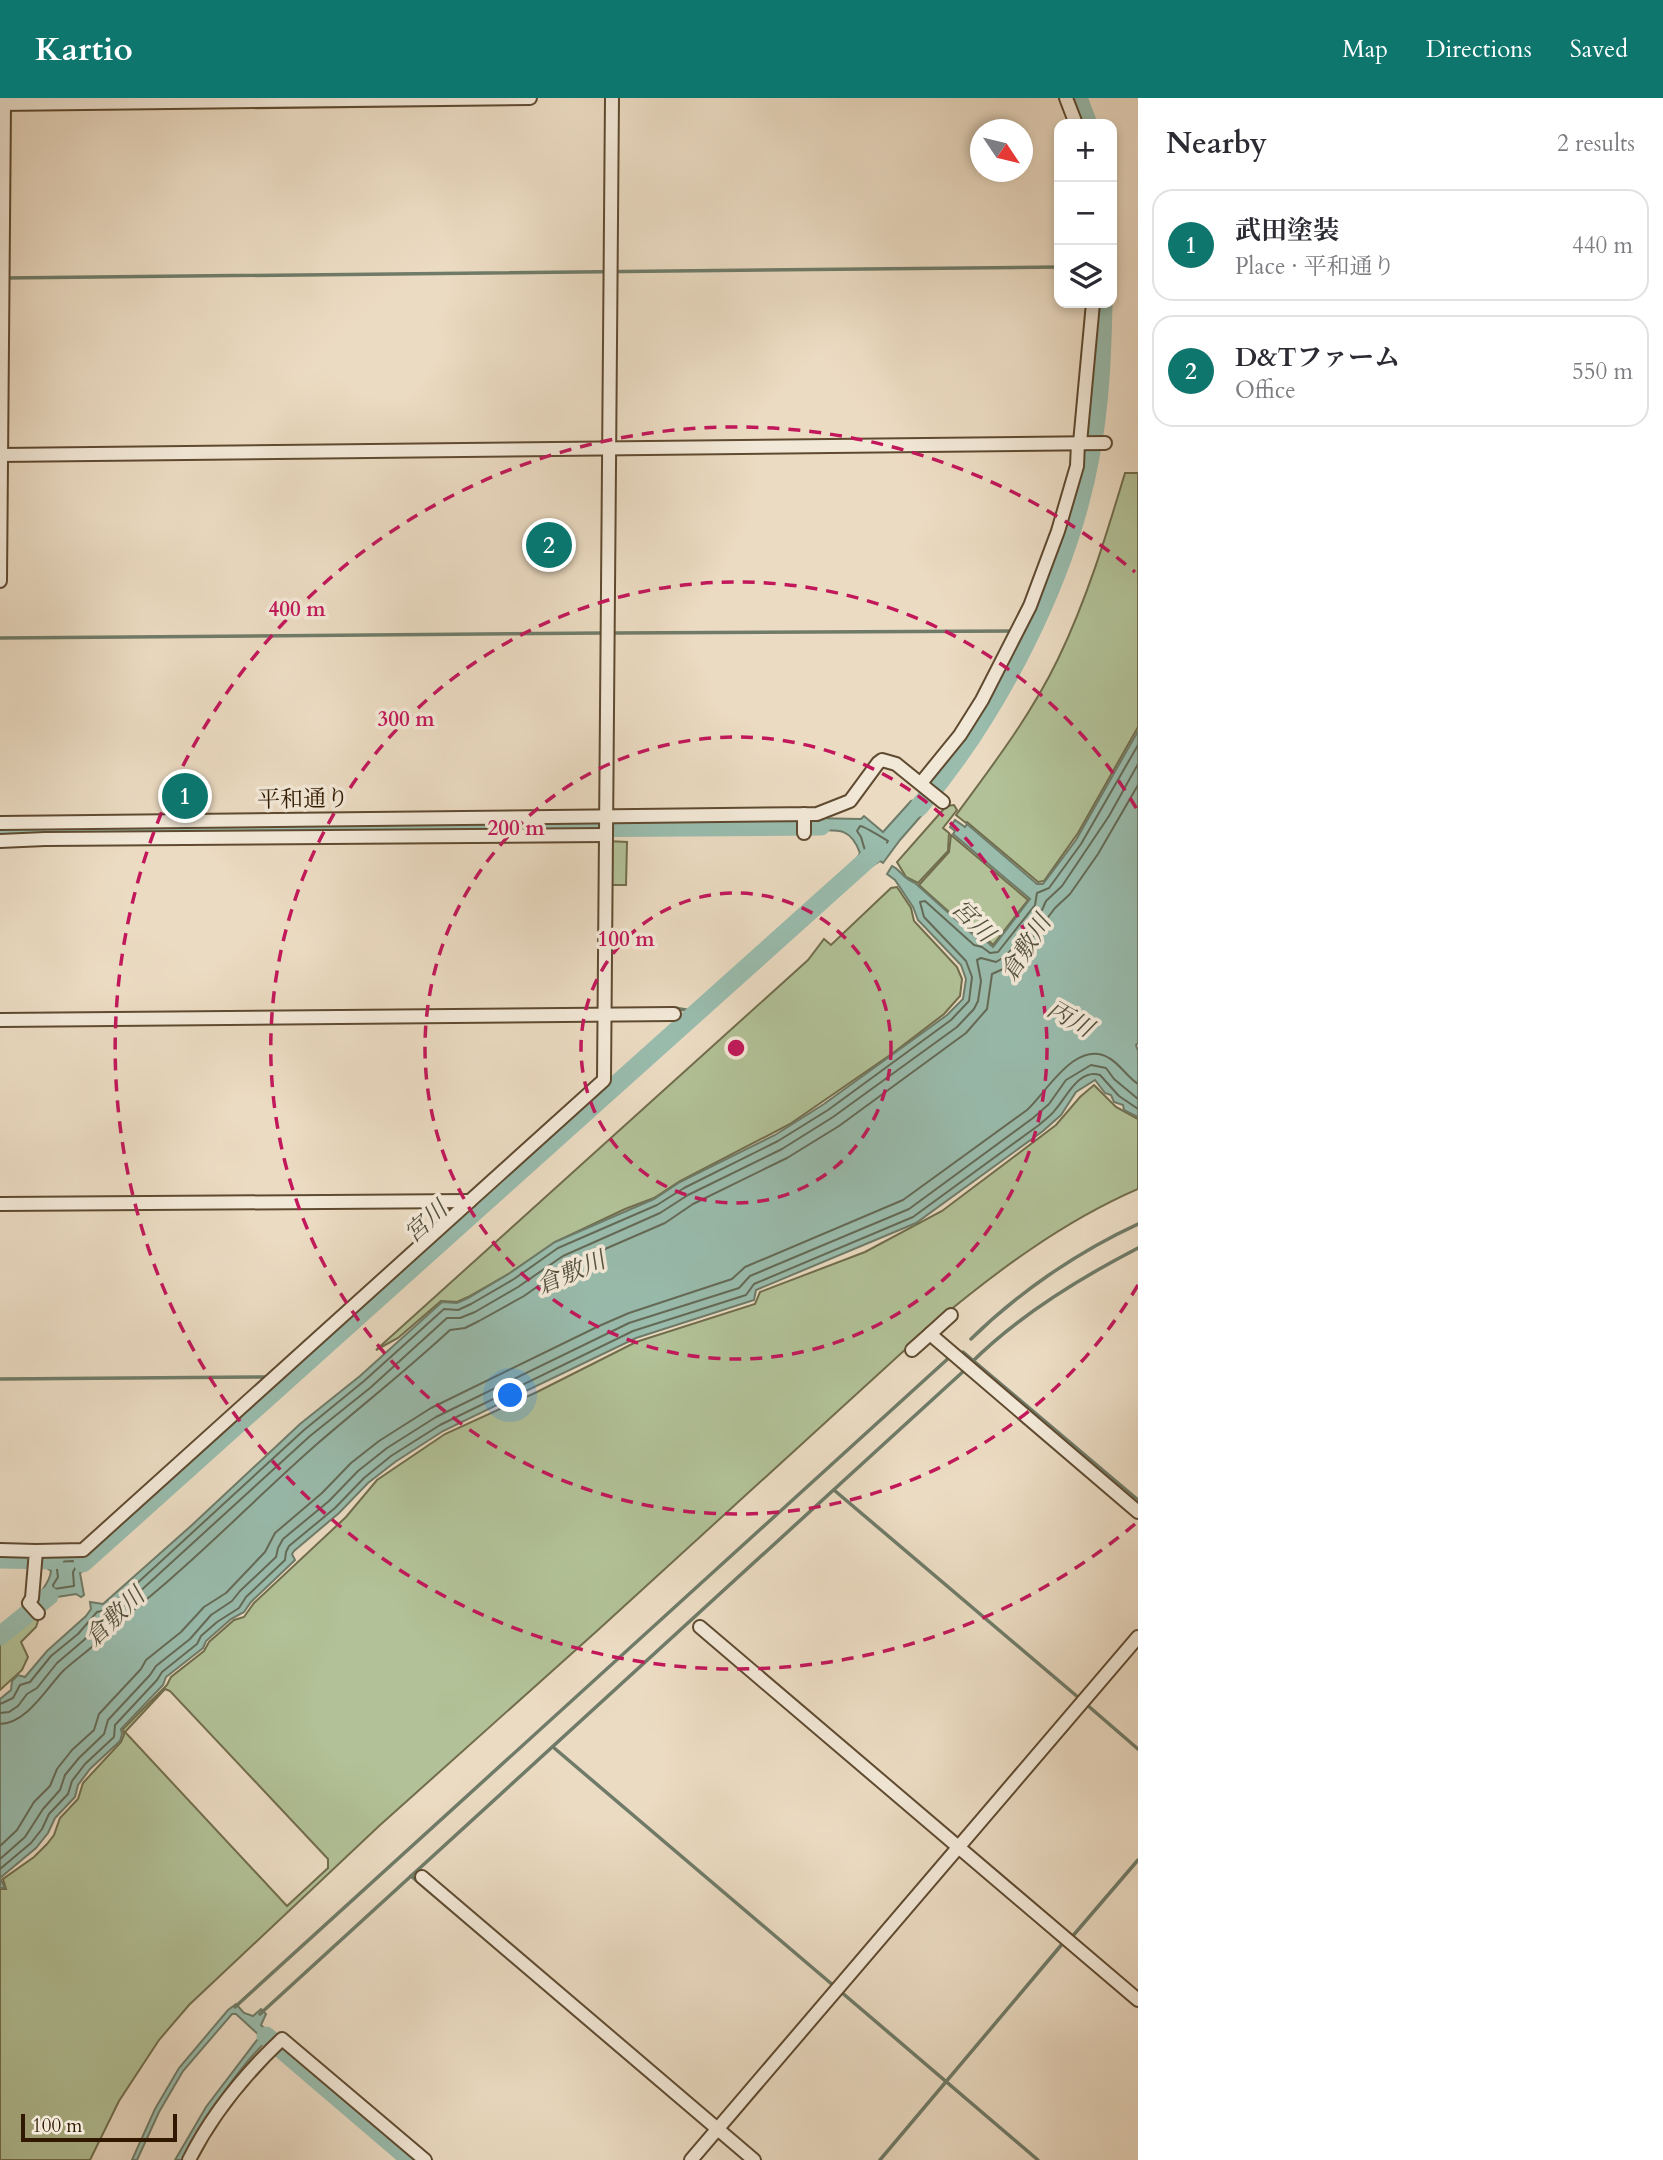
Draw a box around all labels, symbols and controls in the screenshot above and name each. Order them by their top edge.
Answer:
text: Kartio [35,27,133,72]
text: Map [1342,33,1388,66]
text: Directions [1426,33,1532,66]
text: Saved [1570,33,1628,66]
north arrow [970,119,1033,182]
map controls [1054,119,1117,308]
button: + [1054,119,1117,182]
text: Nearby [1166,123,1267,164]
text: 2 results [1557,128,1635,159]
button: − [1054,182,1117,245]
text: 武田塗装 [1235,213,1339,248]
text: 1 [1185,230,1197,261]
text: 440 m [1572,230,1633,261]
button: layers [1054,245,1117,308]
text: Place · 平和通り [1235,251,1396,282]
text: D&Tファーム [1235,340,1400,375]
text: 2 [1185,356,1197,387]
text: 550 m [1572,356,1633,387]
text: Office [1235,375,1296,406]
pin: 2 [526,519,572,571]
text: 400 m [268,595,326,624]
text: 300 m [377,705,435,734]
pin: 1 [162,770,208,822]
street label: 平和通り [257,783,349,815]
text: 200 m [487,814,545,843]
water label: 宮川 [944,892,1004,952]
water label: 倉敷川 [993,906,1061,987]
text: 100 m [597,925,655,954]
water label: 丙川 [1041,993,1102,1047]
centre of rings [724,1036,748,1060]
water label: 宮川 [397,1192,457,1250]
water label: 倉敷川 [531,1243,613,1302]
your location [493,1378,527,1412]
water label: 倉敷川 [78,1578,155,1654]
scale bar [21,2111,177,2143]
text: 100 m [32,2113,82,2139]

